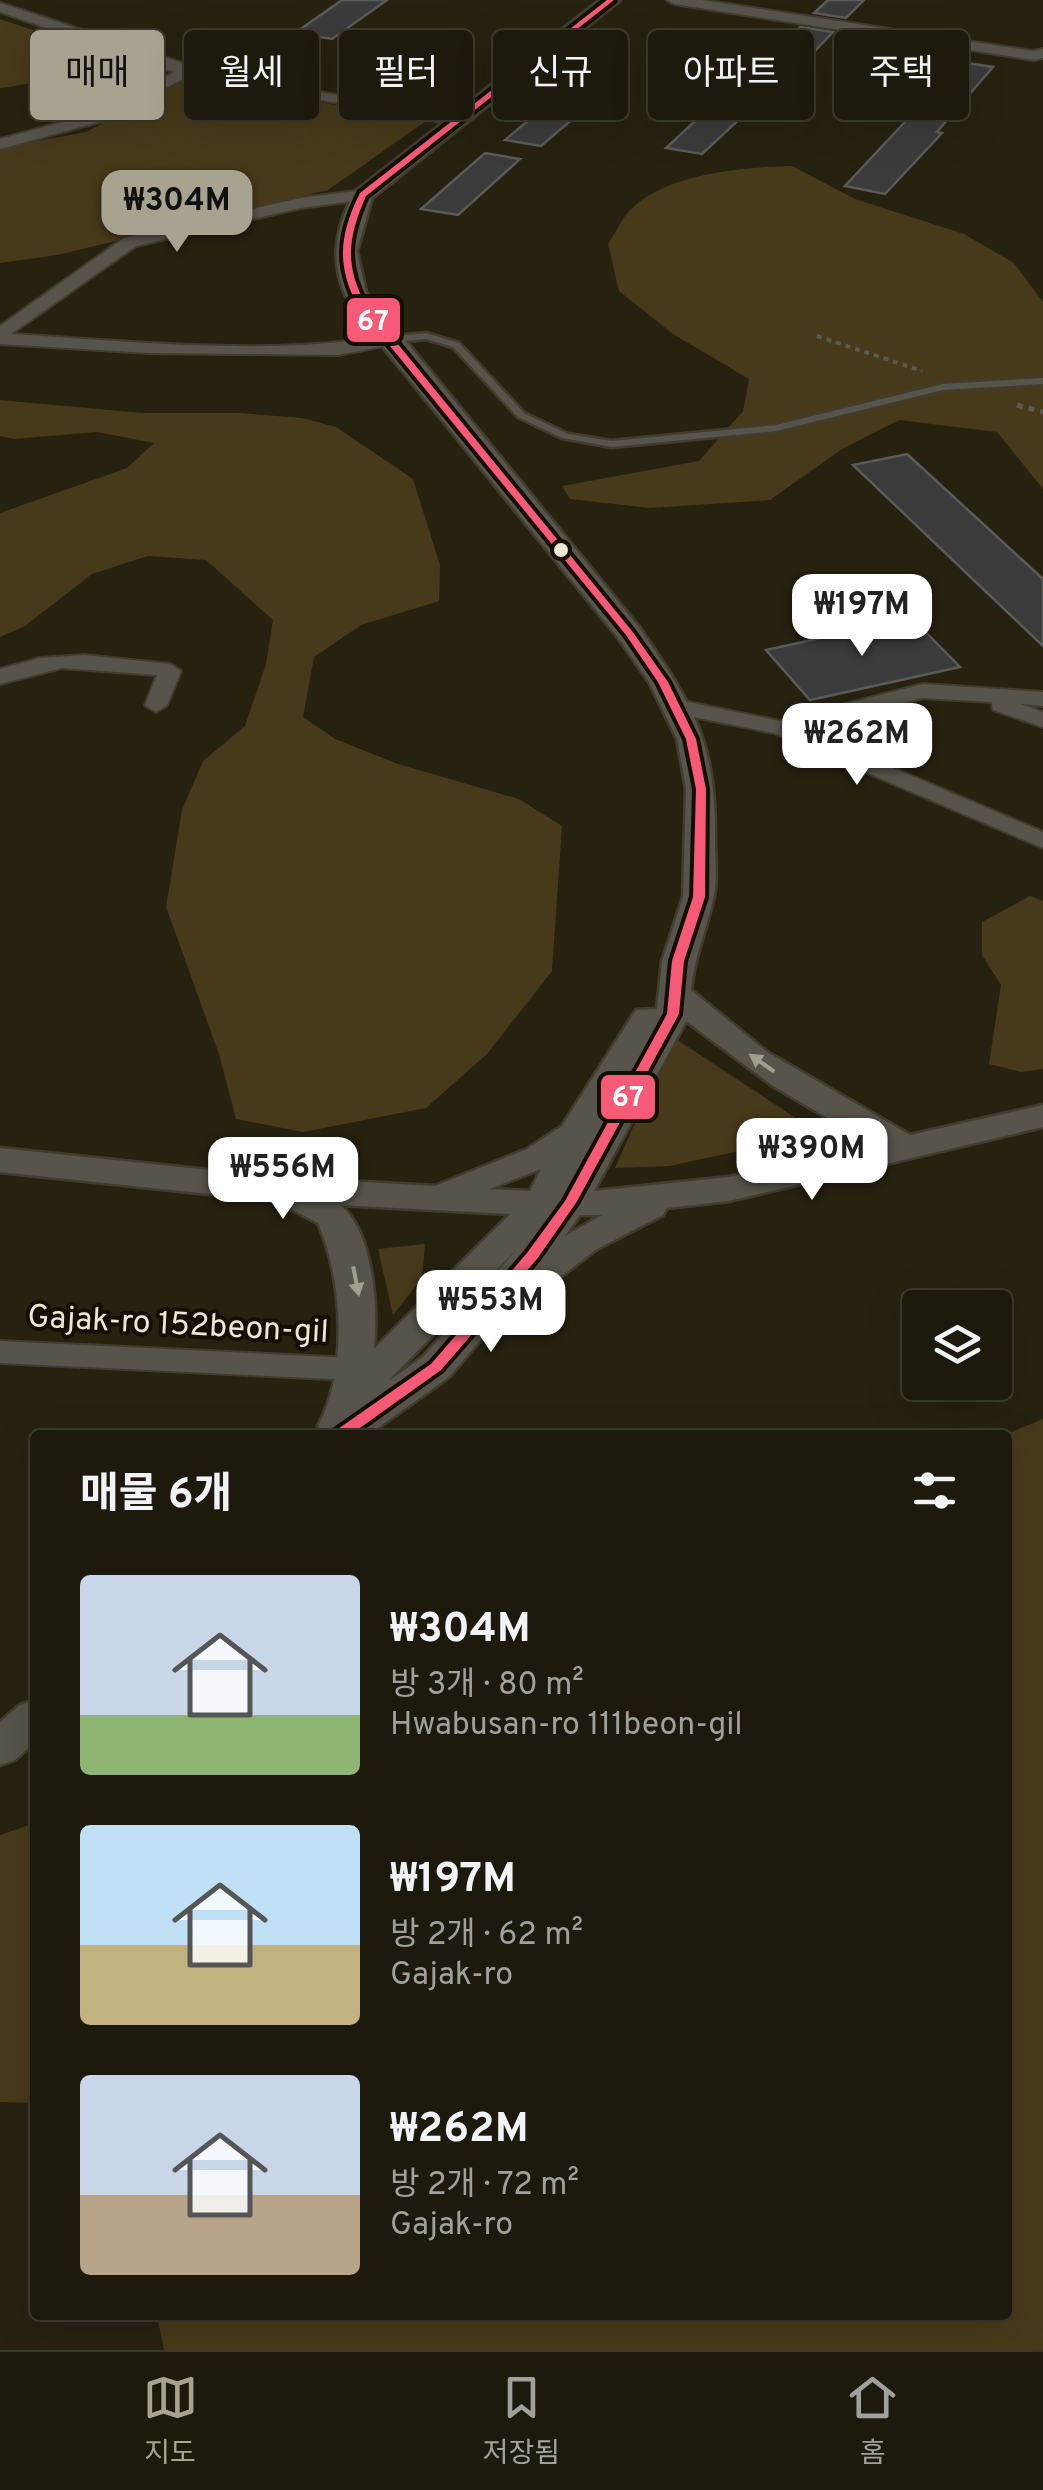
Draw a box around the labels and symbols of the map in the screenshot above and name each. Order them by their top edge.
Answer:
pin: ₩304M [107,170,247,255]
line badge: 67 [345,296,402,344]
text: 67 [357,305,389,341]
unlabelled marker [551,540,571,560]
pin: ₩197M [792,574,932,659]
pin: ₩262M [787,703,927,788]
one-way arrow [748,1054,775,1073]
line badge: 67 [599,1073,657,1121]
text: 67 [612,1081,644,1117]
pin: ₩390M [742,1118,882,1203]
pin: ₩556M [213,1137,353,1222]
one-way arrow [349,1266,364,1297]
pin: ₩553M [421,1270,561,1355]
street label: Gajak-ro 152beon-gil [26,1298,330,1354]

